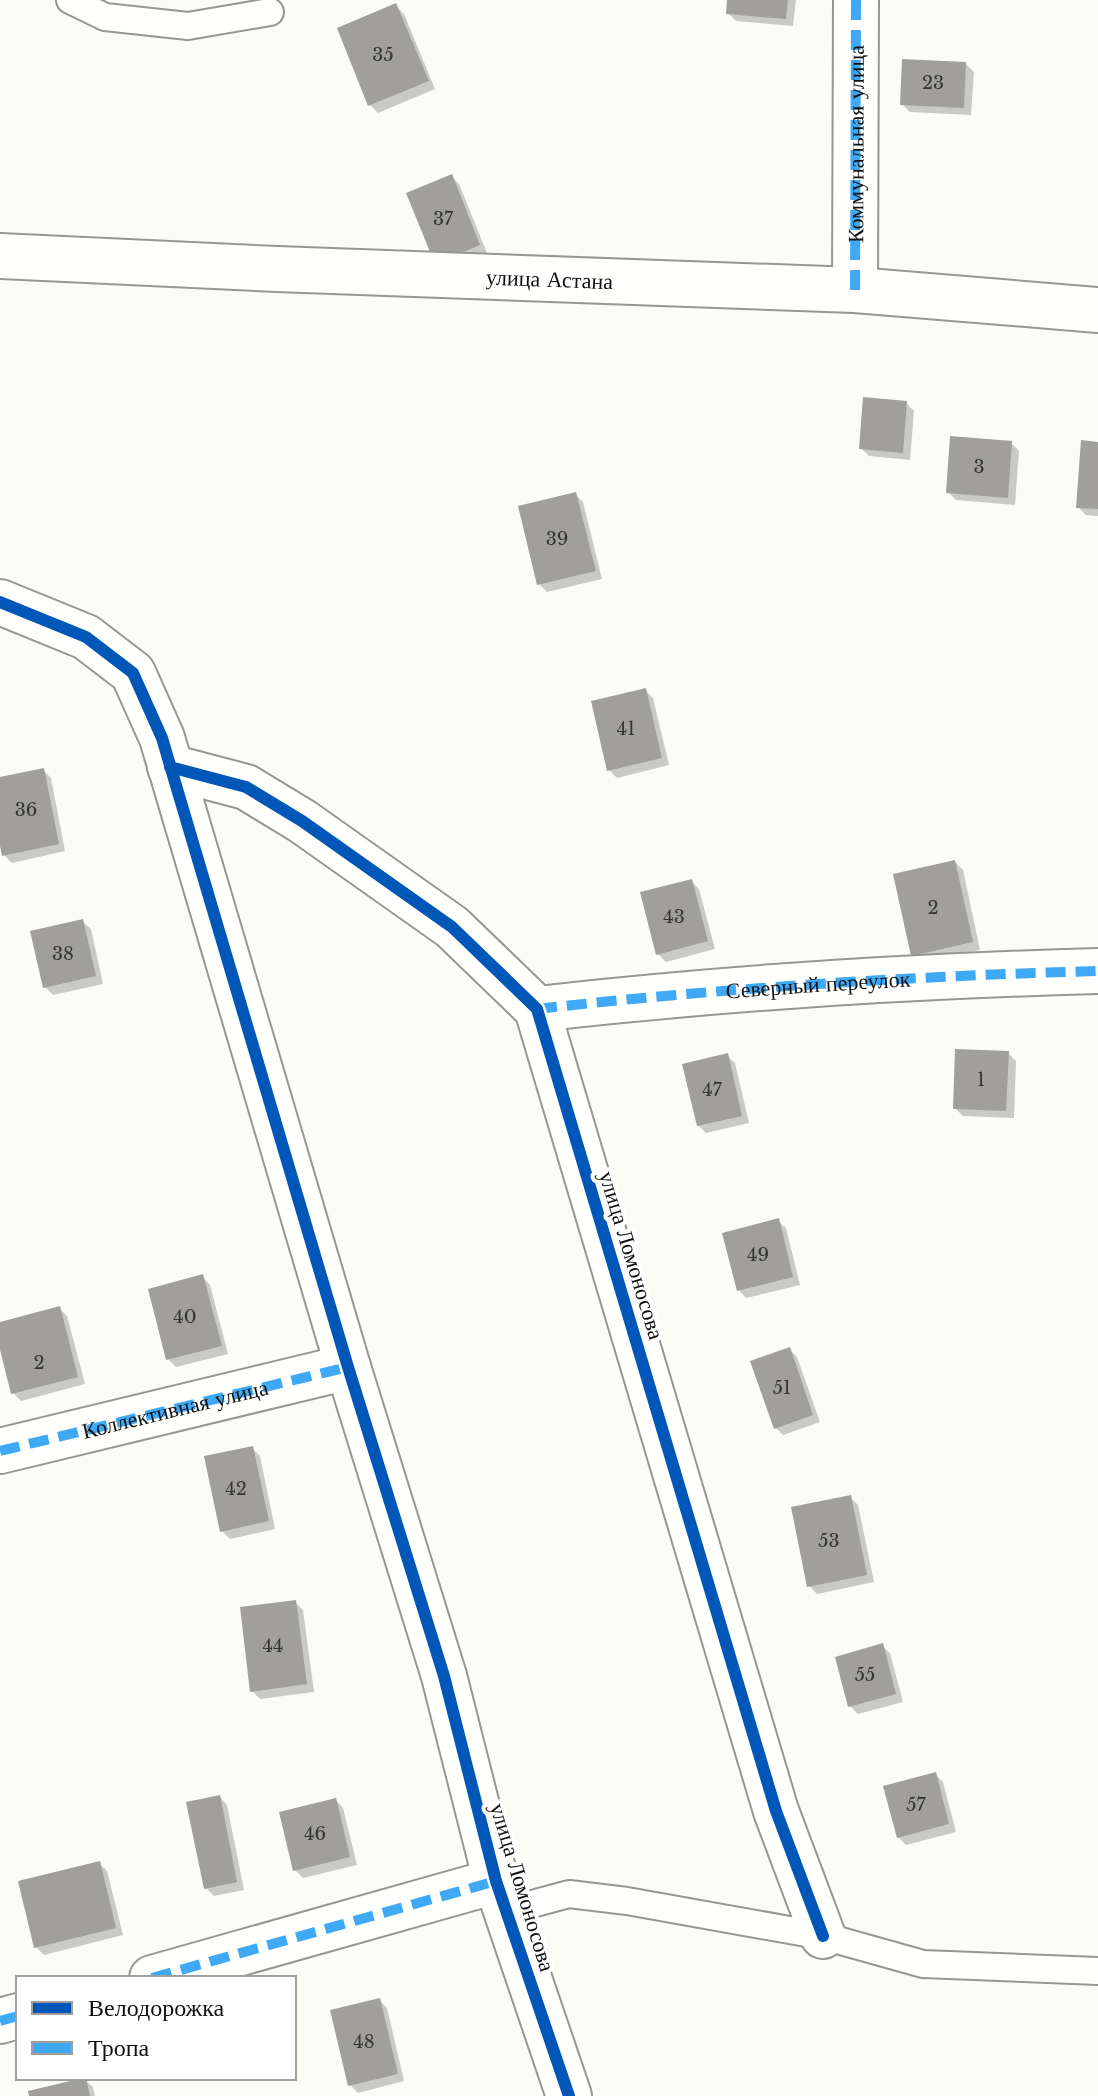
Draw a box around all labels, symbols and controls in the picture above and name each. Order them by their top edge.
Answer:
house number: 35 [372,44,394,66]
street label: Коммунальная улица [842,45,870,243]
house number: 23 [922,72,944,94]
house number: 37 [433,208,454,230]
street label: улица Астана [486,264,614,295]
house number: 3 [973,456,985,478]
house number: 39 [546,528,568,550]
house number: 41 [617,718,635,740]
house number: 36 [15,799,37,821]
house number: 2 [927,897,939,919]
house number: 43 [663,906,685,928]
house number: 38 [52,943,74,965]
street label: Северный переулок [725,965,911,1005]
house number: 1 [977,1069,985,1091]
house number: 47 [702,1079,723,1101]
street label: улица Ломоносова [593,1168,670,1343]
house number: 49 [747,1244,769,1266]
house number: 40 [173,1306,197,1328]
house number: 2 [33,1352,45,1374]
street label: Коллективная улица [79,1374,271,1445]
house number: 51 [773,1377,791,1399]
house number: 42 [225,1478,247,1500]
house number: 53 [818,1530,840,1552]
house number: 44 [262,1635,284,1657]
house number: 55 [855,1664,875,1686]
house number: 57 [906,1794,927,1816]
street label: улица Ломоносова [484,1800,561,1975]
house number: 46 [304,1823,326,1845]
legend [16,1976,296,2080]
text: Велодорожка [88,1993,224,2022]
house number: 48 [353,2031,375,2053]
text: Тропа [88,2033,150,2062]

